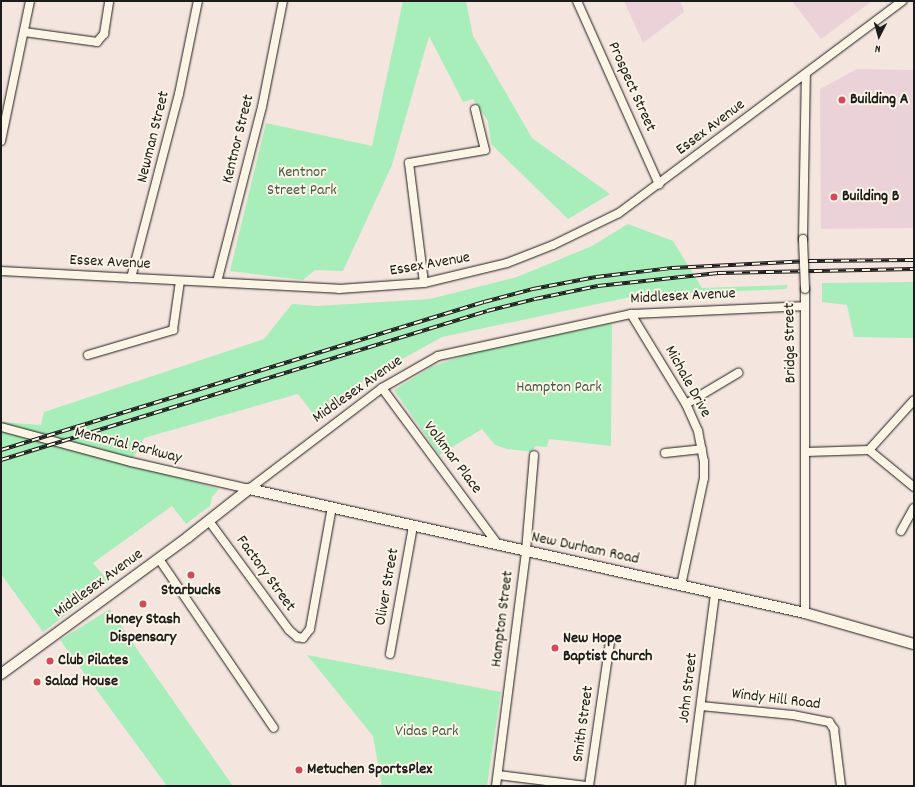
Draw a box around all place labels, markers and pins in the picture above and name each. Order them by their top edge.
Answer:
place label: Building A [850,90,908,110]
marker: Building A [837,95,847,105]
place label: Building B [842,187,899,207]
marker: Building B [829,192,839,202]
marker: Starbucks [186,570,196,580]
place label: Starbucks [161,581,221,601]
marker: Honey Stash Dispensary [138,599,148,609]
place label: Honey Stash Dispensary [106,610,180,648]
place label: New Hope Baptist Church [563,629,652,667]
marker: New Hope Baptist Church [550,643,560,653]
place label: Club Pilates [58,651,128,671]
marker: Club Pilates [45,656,55,666]
place label: Salad House [45,672,118,692]
marker: Salad House [32,677,42,687]
place label: Metuchen SportsPlex [307,760,432,780]
marker: Metuchen SportsPlex [294,765,304,775]

